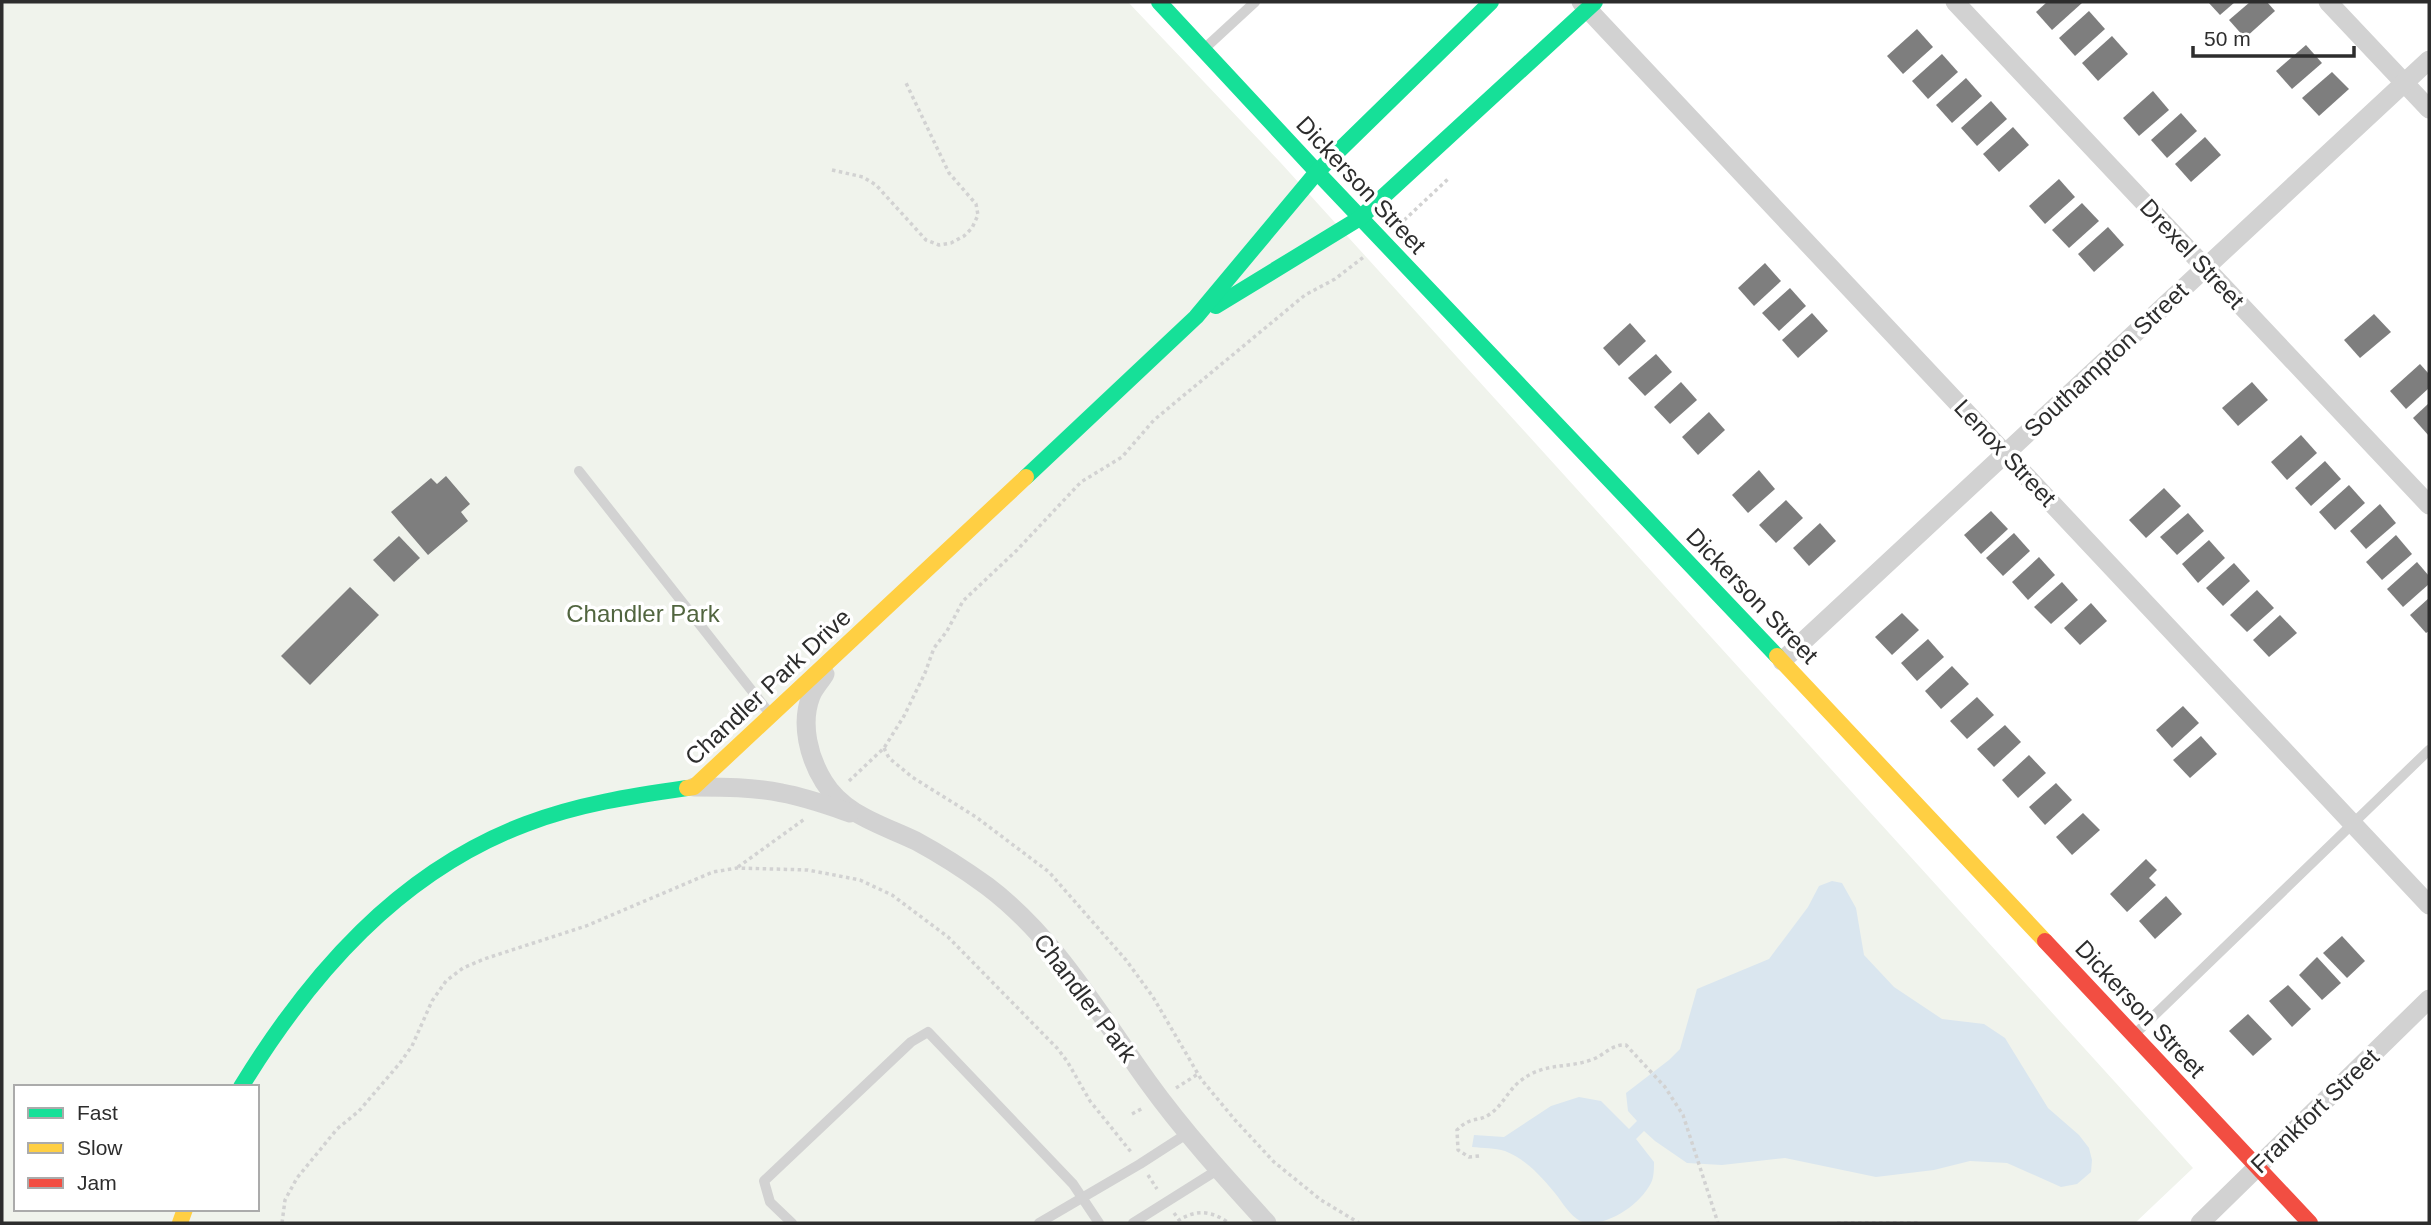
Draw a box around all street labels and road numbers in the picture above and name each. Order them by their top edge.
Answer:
street label: Dickerson Street [1291,111,1432,259]
street label: Drexel Street [2135,193,2250,314]
street label: Southampton Street [2018,277,2193,442]
street label: Lenox Street [1949,394,2062,512]
street label: Dickerson Street [1681,522,1824,669]
street label: Chandler Park Drive [679,603,856,770]
street label: Chandler Park [1028,928,1143,1068]
street label: Dickerson Street [2070,935,2211,1083]
street label: Frankfort Street [2245,1043,2384,1178]

